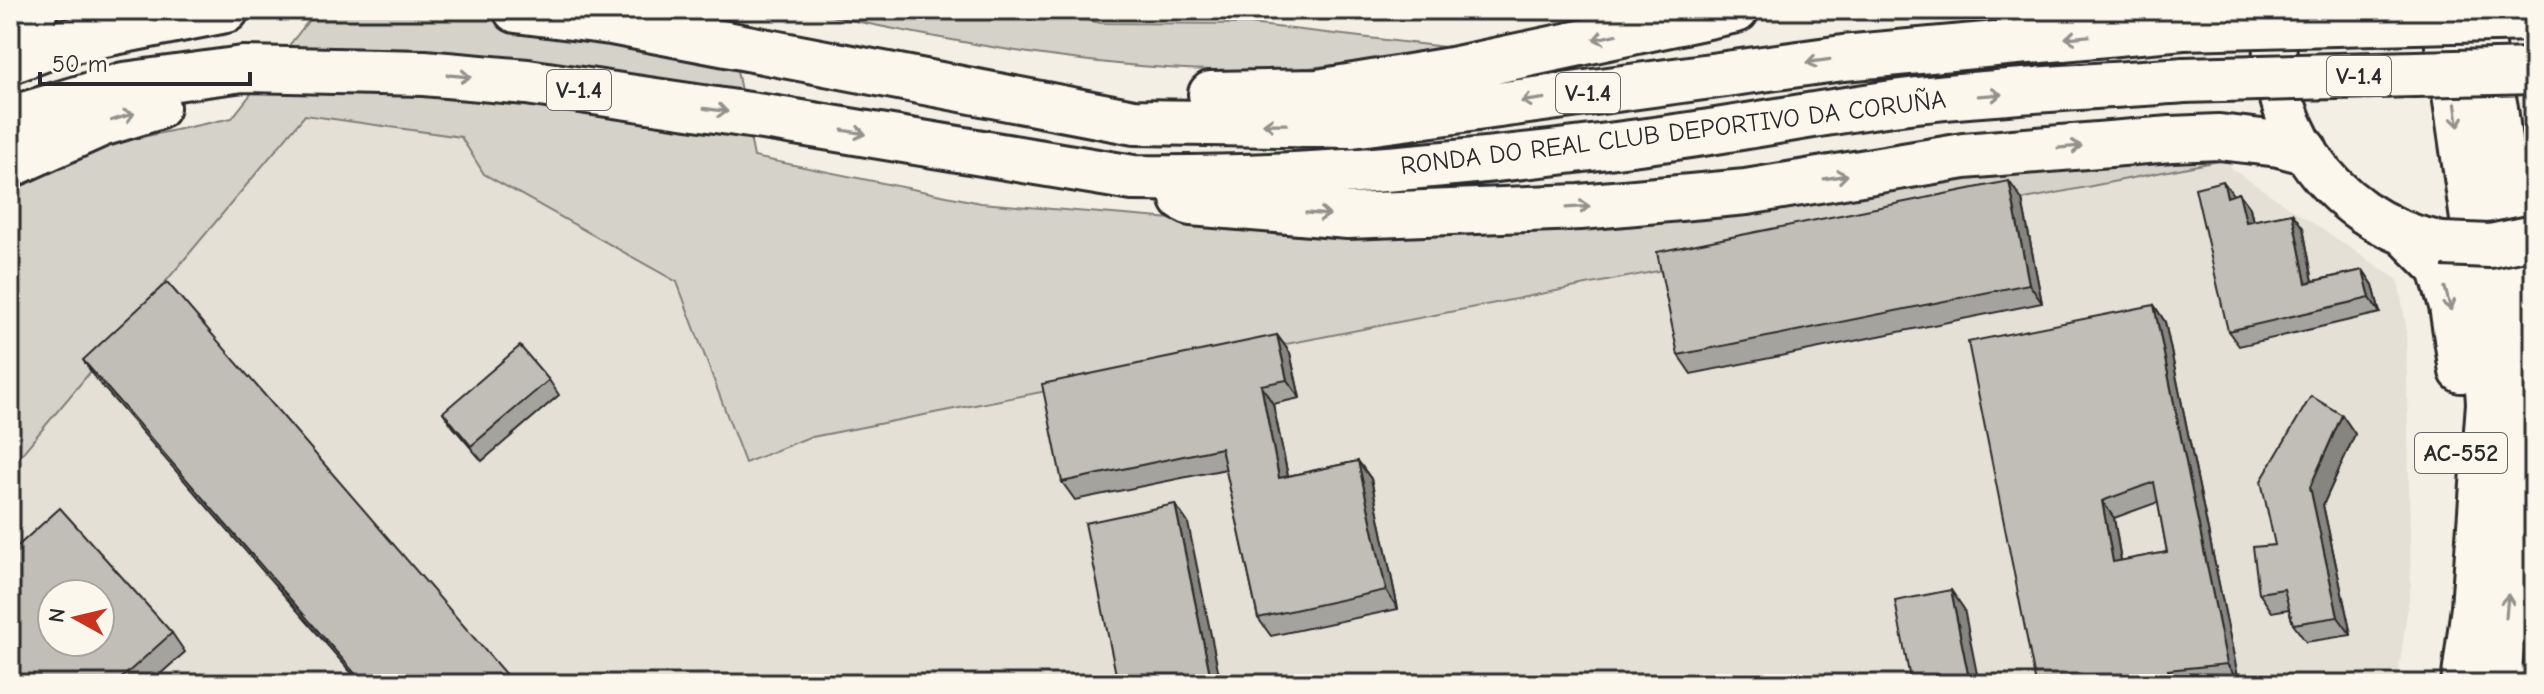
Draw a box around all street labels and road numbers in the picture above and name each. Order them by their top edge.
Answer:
road number: V-1.4 [2327,56,2391,96]
road number: V-1.4 [547,70,611,110]
road number: V-1.4 [1556,73,1620,113]
street label: RONDA DO REAL CLUB DEPORTIVO DA CORUÑA [1398,84,1948,181]
road number: AC-552 [2415,433,2507,473]

